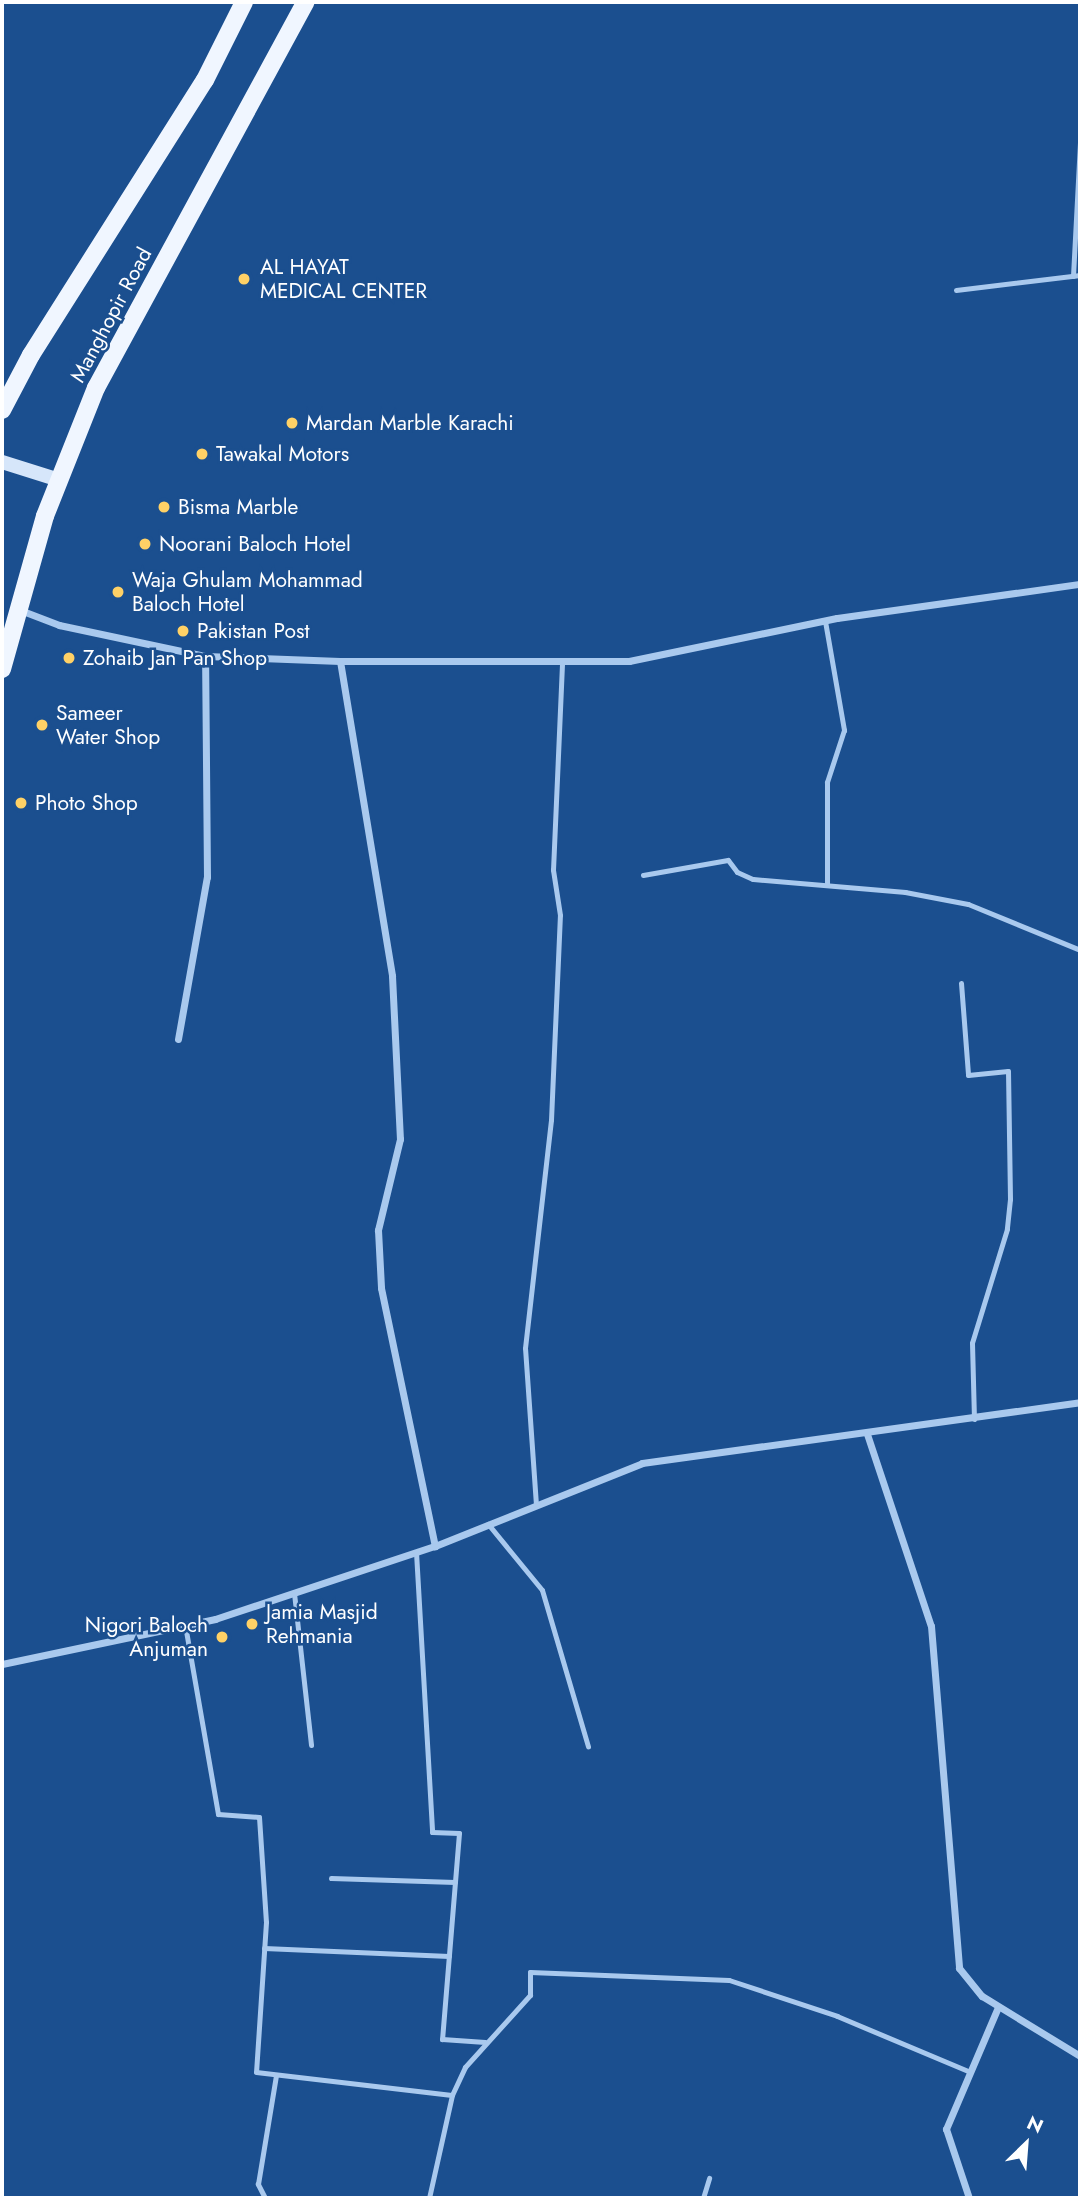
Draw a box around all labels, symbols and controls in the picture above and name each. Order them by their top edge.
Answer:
street label: Manghopir Road [65,243,157,387]
place label: AL HAYAT MEDICAL CENTER [260,254,427,304]
marker: AL HAYAT MEDICAL CENTER [234,269,254,289]
place label: Mardan Marble Karachi [306,410,514,436]
marker: Mardan Marble Karachi [284,415,300,431]
place label: Tawakal Motors [216,441,349,467]
marker: Tawakal Motors [194,446,210,462]
place label: Bisma Marble [178,494,298,520]
marker: Bisma Marble [156,499,172,515]
place label: Noorani Baloch Hotel [159,531,351,557]
marker: Noorani Baloch Hotel [137,536,153,552]
place label: Waja Ghulam Mohammad Baloch Hotel [132,567,363,617]
marker: Waja Ghulam Mohammad Baloch Hotel [110,584,126,600]
place label: Pakistan Post [197,618,309,644]
marker: Pakistan Post [175,623,191,639]
place label: Zohaib Jan Pan Shop [83,645,267,671]
marker: Zohaib Jan Pan Shop [61,650,77,666]
place label: Sameer Water Shop [56,700,160,750]
marker: Sameer Water Shop [34,717,50,733]
place label: Photo Shop [35,790,138,816]
marker: Photo Shop [13,795,29,811]
place label: Jamia Masjid Rehmania [266,1599,378,1649]
place label: Nigori Baloch Anjuman [85,1612,208,1662]
marker: Jamia Masjid Rehmania [244,1616,260,1632]
marker: Nigori Baloch Anjuman [214,1629,230,1645]
north arrow [991,2109,1061,2179]
text: N [1023,2109,1048,2140]

